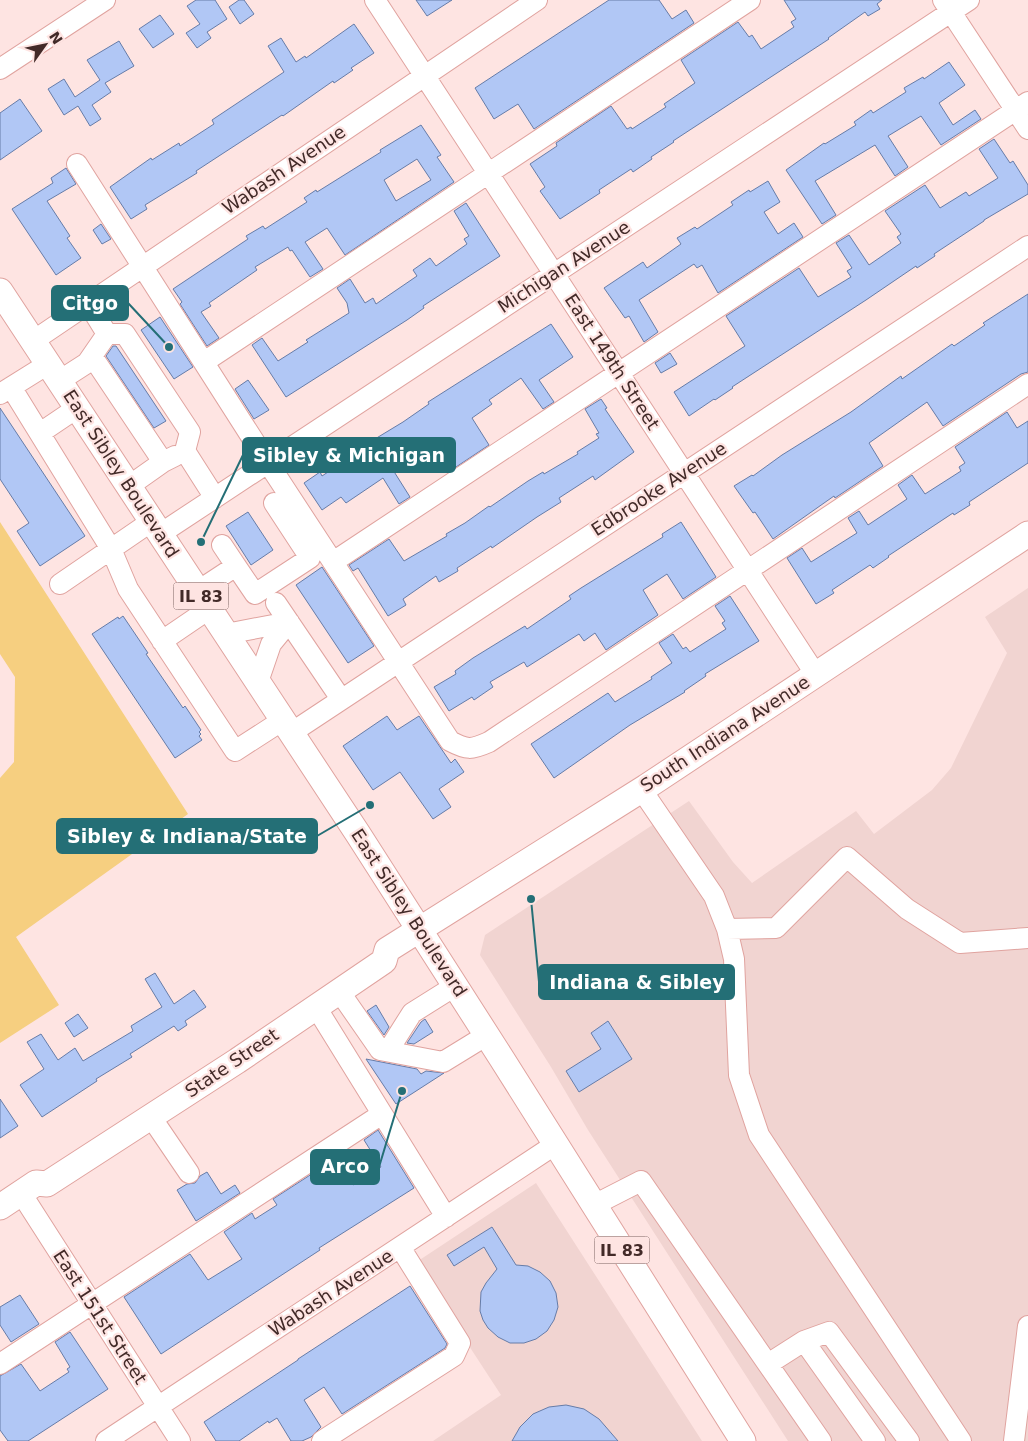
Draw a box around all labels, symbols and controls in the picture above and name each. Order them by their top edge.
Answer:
north arrow [20,20,70,70]
text: N [46,29,66,47]
street label: Wabash Avenue [218,121,349,218]
street label: Michigan Avenue [494,216,634,317]
callout: Citgo [52,286,128,320]
street label: East 149th Street [561,290,664,434]
text: Citgo [62,292,118,314]
street label: East Sibley Boulevard [59,386,184,562]
street label: Edbrooke Avenue [587,437,730,540]
callout: Sibley & Michigan [243,438,455,472]
text: Sibley & Michigan [253,444,445,466]
road number: IL 83 [174,582,228,610]
street label: South Indiana Avenue [636,671,813,796]
callout: Sibley & Indiana/State [57,819,317,853]
text: Sibley & Indiana/State [67,825,307,847]
street label: East Sibley Boulevard [347,825,472,1001]
callout: Indiana & Sibley [539,965,734,999]
text: Indiana & Sibley [549,971,725,993]
street label: State Street [181,1024,282,1102]
callout: Arco [311,1150,379,1184]
text: Arco [321,1155,369,1177]
road number: IL 83 [594,1236,650,1264]
street label: Wabash Avenue [265,1245,397,1340]
street label: East 151st Street [49,1246,152,1388]

